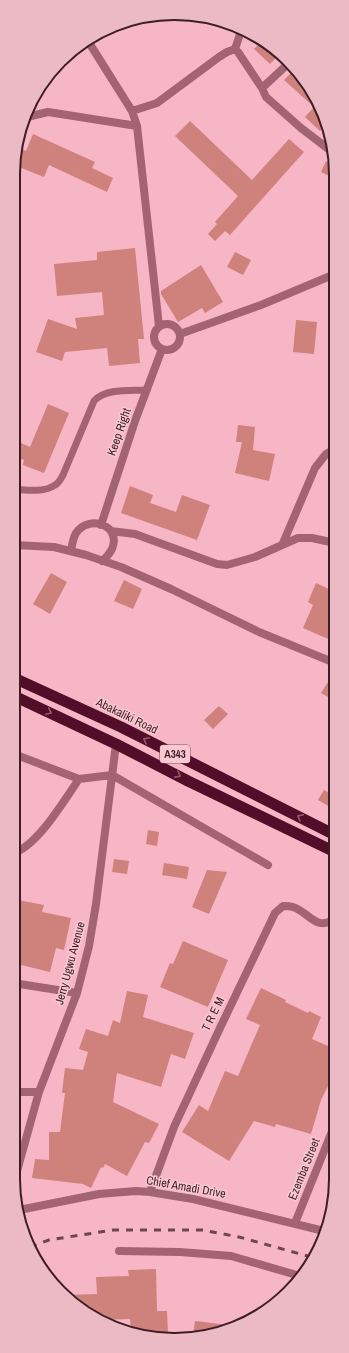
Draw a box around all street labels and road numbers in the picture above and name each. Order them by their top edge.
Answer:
street label: Keep Right [103,406,135,458]
street label: Abakaliki Road [93,694,160,738]
road number: A343 [160,745,190,763]
street label: Jerry Ugwu Avenue [51,920,89,1006]
street label: T R E M [198,994,228,1034]
street label: Ezemba Street [284,1136,324,1202]
street label: Chief Amadi Drive [145,1172,227,1202]

